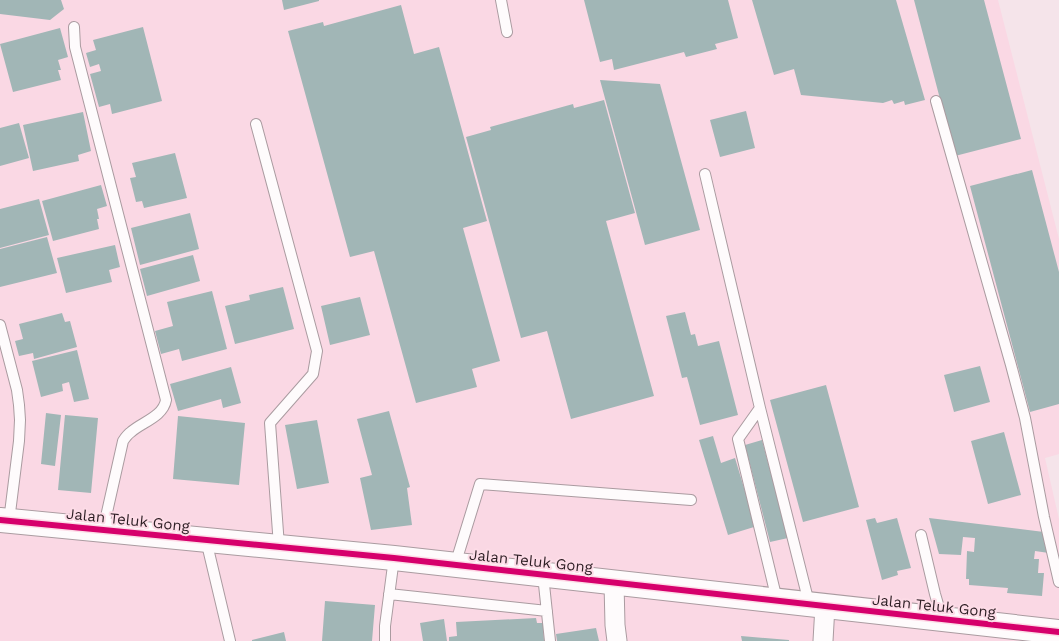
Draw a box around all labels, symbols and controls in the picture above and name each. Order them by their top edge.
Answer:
street label: Jalan Teluk Gong [65,505,191,535]
street label: Jalan Teluk Gong [468,546,594,576]
street label: Jalan Teluk Gong [871,591,997,621]

